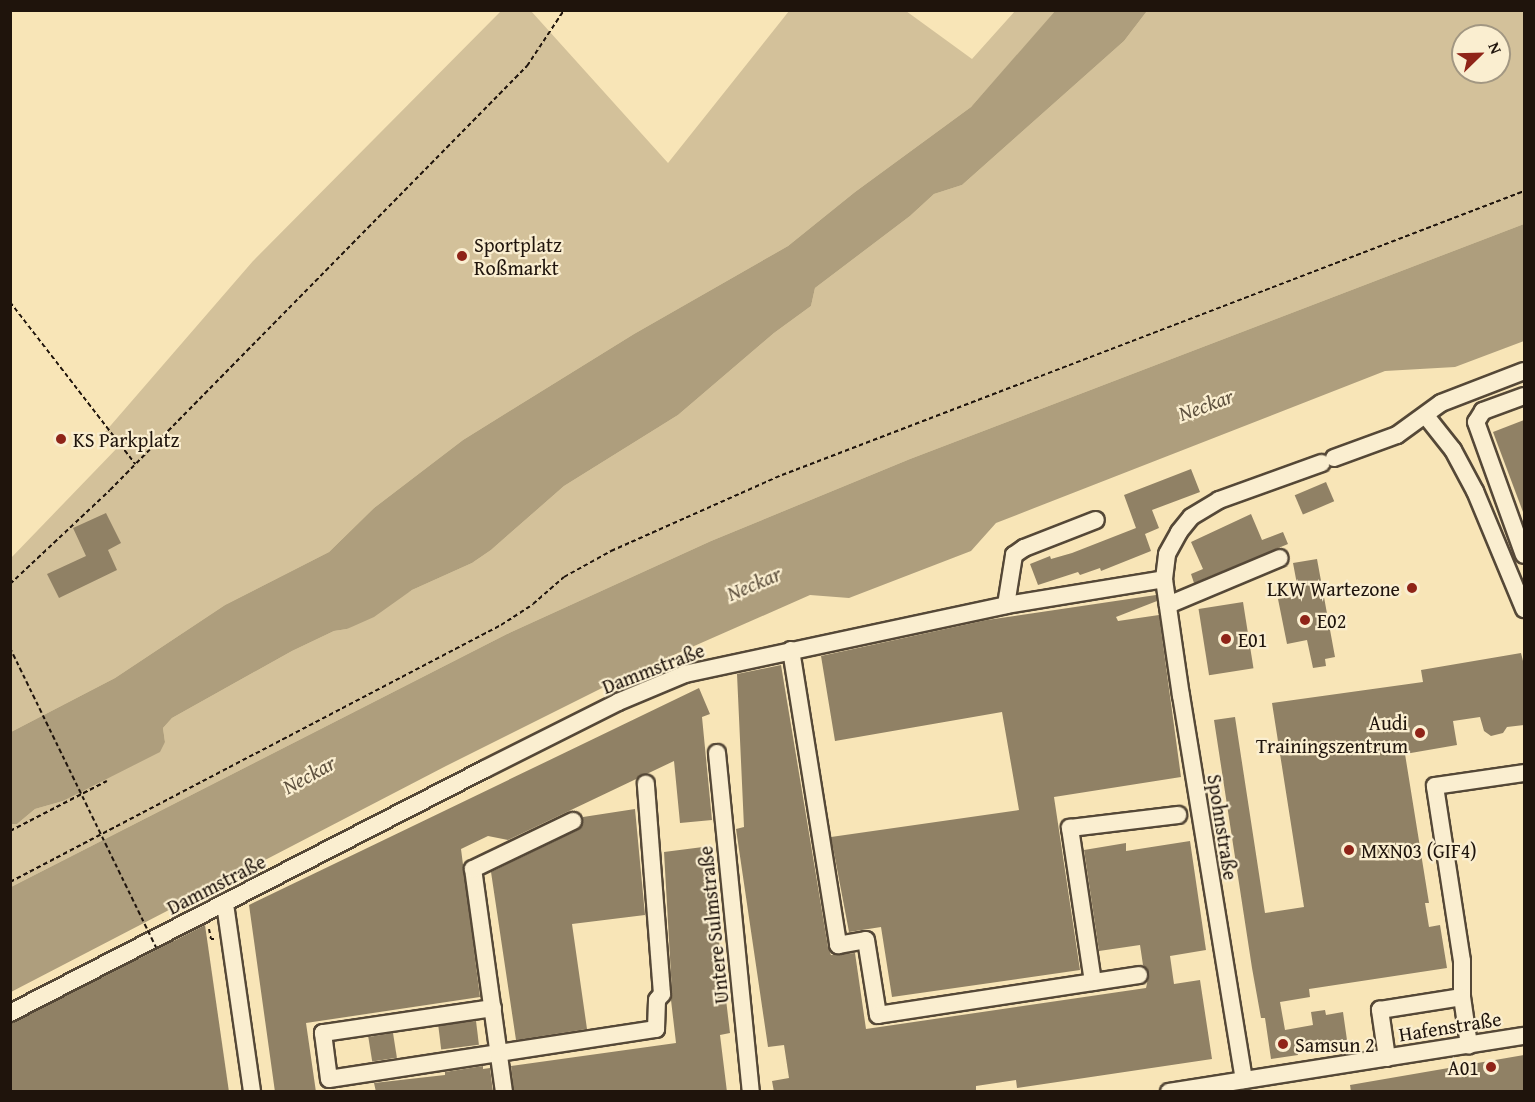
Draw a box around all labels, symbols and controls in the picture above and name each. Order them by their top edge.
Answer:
north arrow [1451,24,1511,84]
text: N [1483,38,1509,57]
place label: Sportplatz Roßmarkt [474,232,562,279]
marker: Sportplatz Roßmarkt [455,249,469,263]
water label: Neckar [1175,384,1237,426]
place label: KS Parkplatz [73,427,179,451]
marker: KS Parkplatz [54,432,68,446]
water label: Neckar [723,561,785,607]
place label: LKW Wartezone [1267,576,1400,600]
marker: LKW Wartezone [1405,581,1419,595]
place label: E02 [1317,608,1346,632]
marker: E02 [1298,613,1312,627]
place label: E01 [1238,627,1267,651]
marker: E01 [1219,632,1233,646]
street label: Dammstraße [598,637,708,699]
place label: Audi Trainingszentrum [1256,710,1408,757]
marker: Audi Trainingszentrum [1413,726,1427,740]
water label: Neckar [278,750,340,800]
street label: Spohnstraße [1203,772,1243,882]
place label: MXN03 (GIF4) [1361,838,1477,862]
marker: MXN03 (GIF4) [1342,843,1356,857]
street label: Untere Sulmstraße [693,845,733,1005]
street label: Dammstraße [162,849,270,919]
street label: Hafenstraße [1397,1006,1503,1046]
place label: Samsun 2 [1295,1032,1375,1056]
marker: Samsun 2 [1276,1037,1290,1051]
place label: A01 [1448,1055,1479,1079]
marker: A01 [1484,1060,1498,1074]

